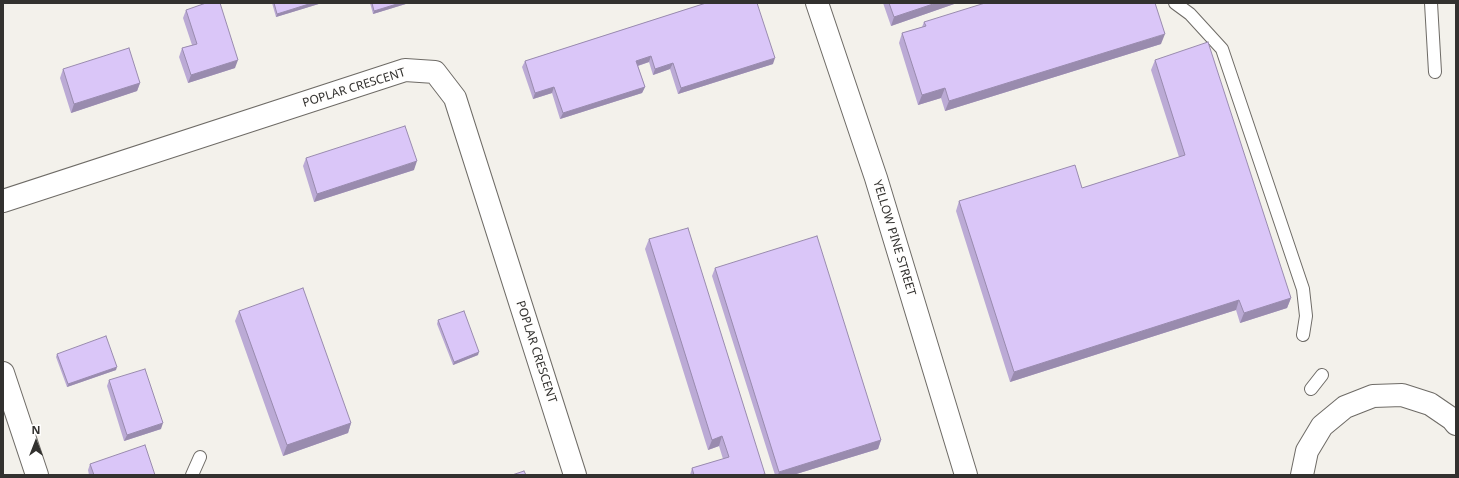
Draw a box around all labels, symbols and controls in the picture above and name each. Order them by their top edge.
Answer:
street label: POPLAR CRESCENT [301,66,407,110]
street label: YELLOW PINE STREET [870,178,918,298]
street label: POPLAR CRESCENT [513,299,559,405]
north arrow [16,422,56,462]
text: N [32,422,40,437]

